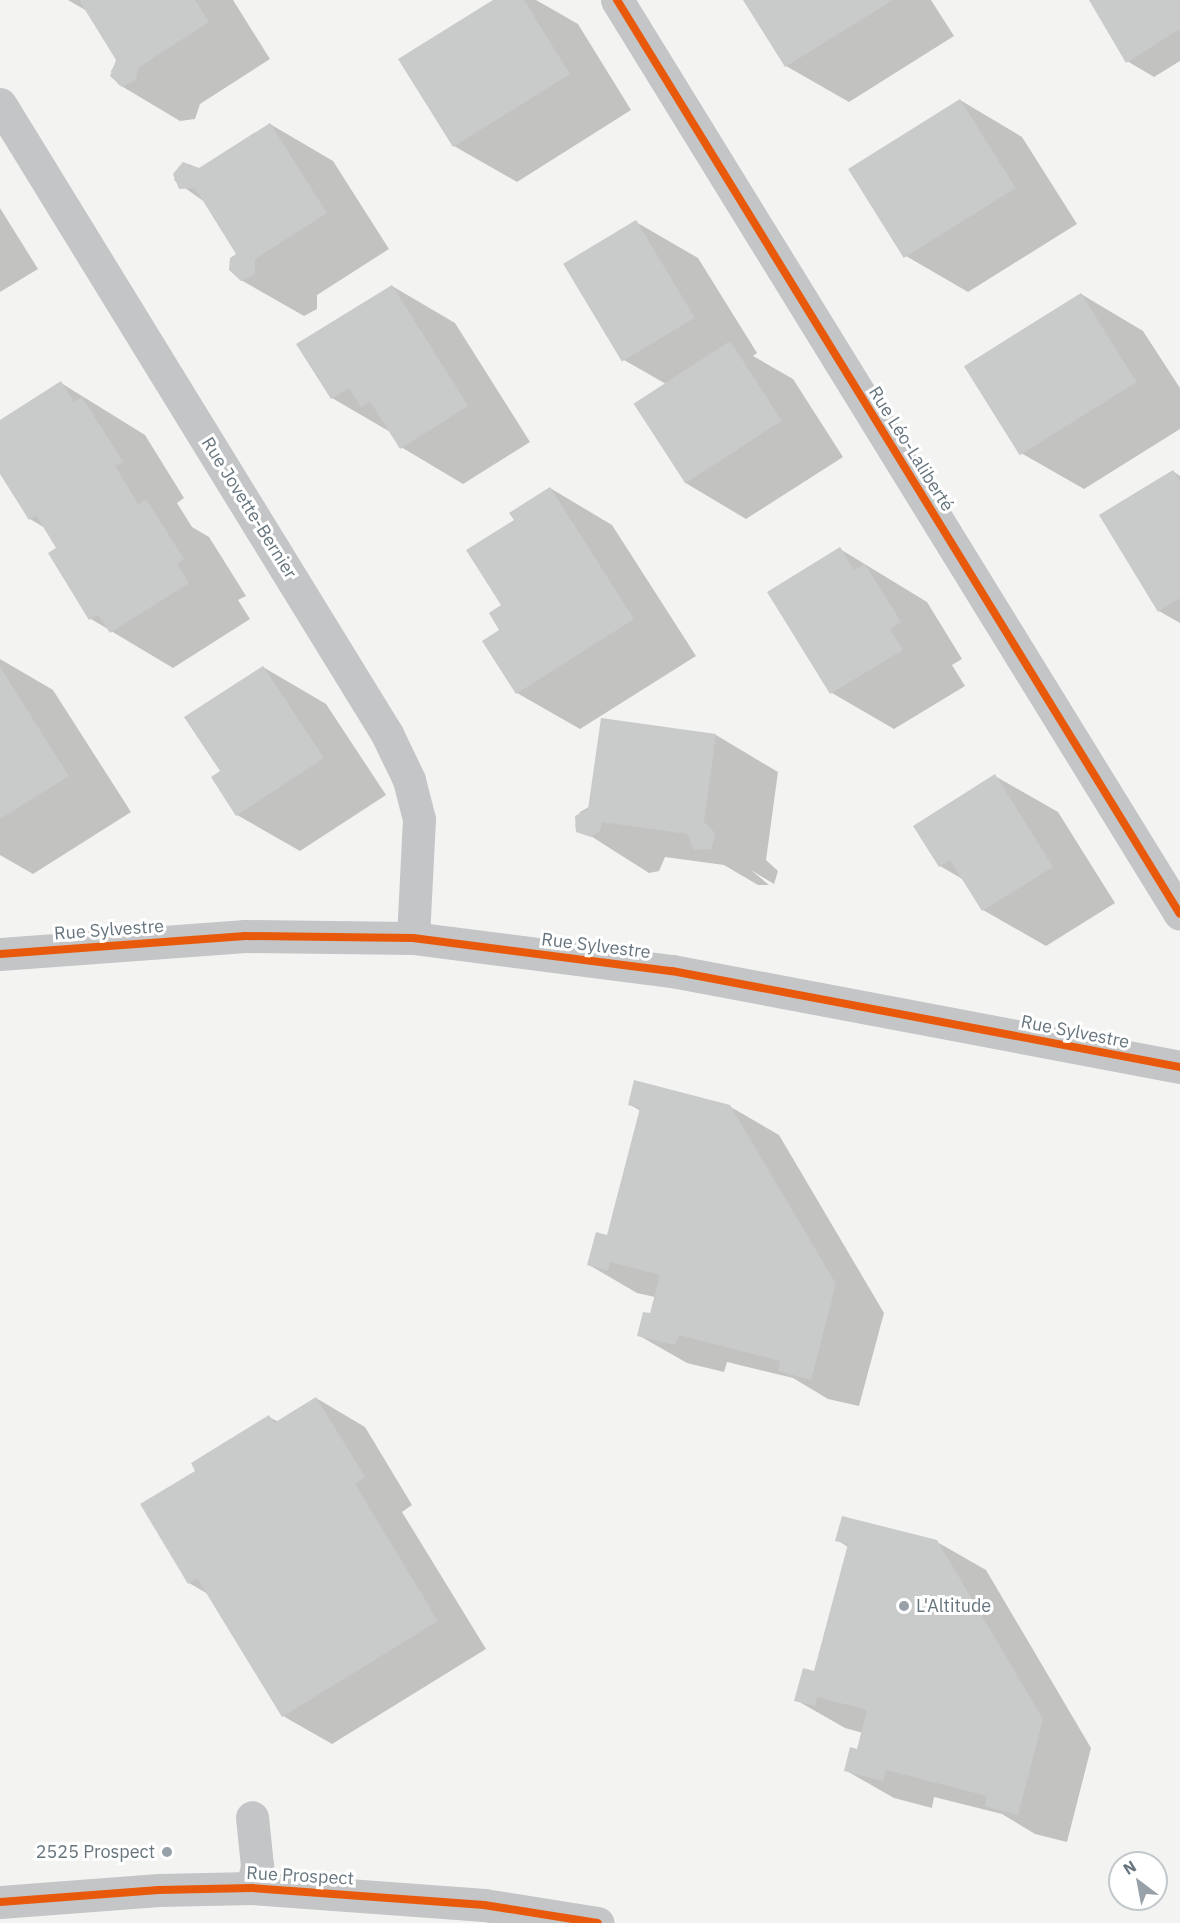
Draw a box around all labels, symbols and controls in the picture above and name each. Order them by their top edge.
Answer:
street label: Rue Léo-Laliberté [864,383,958,515]
street label: Rue Jovette-Bernier [197,433,301,583]
street label: Rue Sylvestre [53,915,165,945]
street label: Rue Sylvestre [540,929,652,963]
street label: Rue Sylvestre [1019,1011,1131,1053]
place label: L'Altitude [916,1595,991,1617]
marker: L'Altitude [897,1599,911,1613]
place label: 2525 Prospect [36,1841,155,1863]
marker: 2525 Prospect [160,1845,174,1859]
north arrow [1108,1851,1168,1911]
text: N [1119,1856,1140,1879]
street label: Rue Prospect [246,1862,354,1890]

